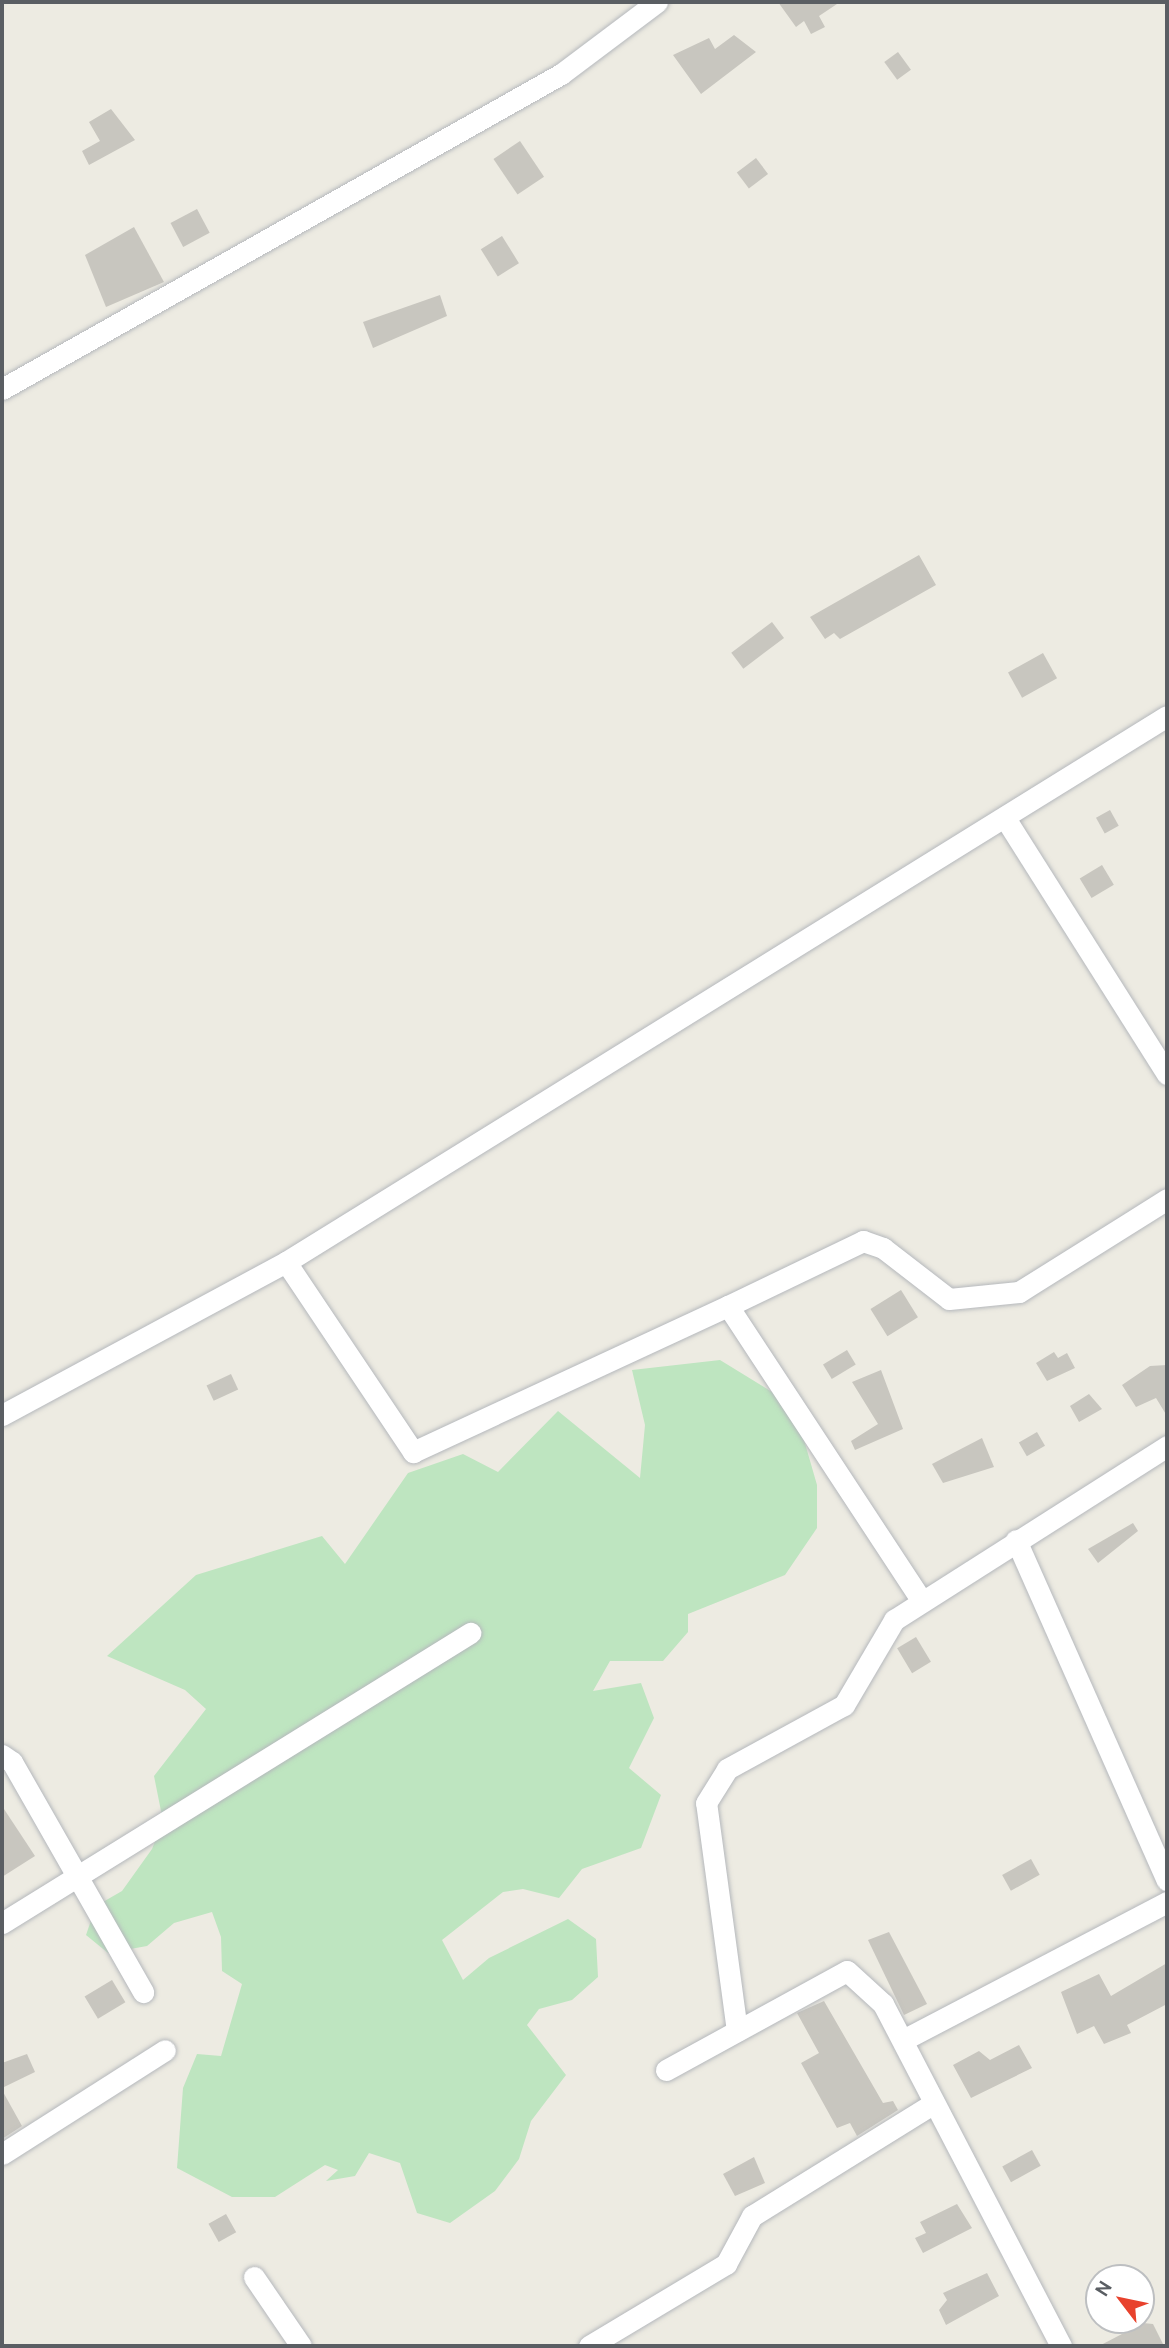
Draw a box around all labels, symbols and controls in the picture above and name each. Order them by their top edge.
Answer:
north arrow [1085,2264,1155,2334]
text: N [1090,2277,1117,2300]

